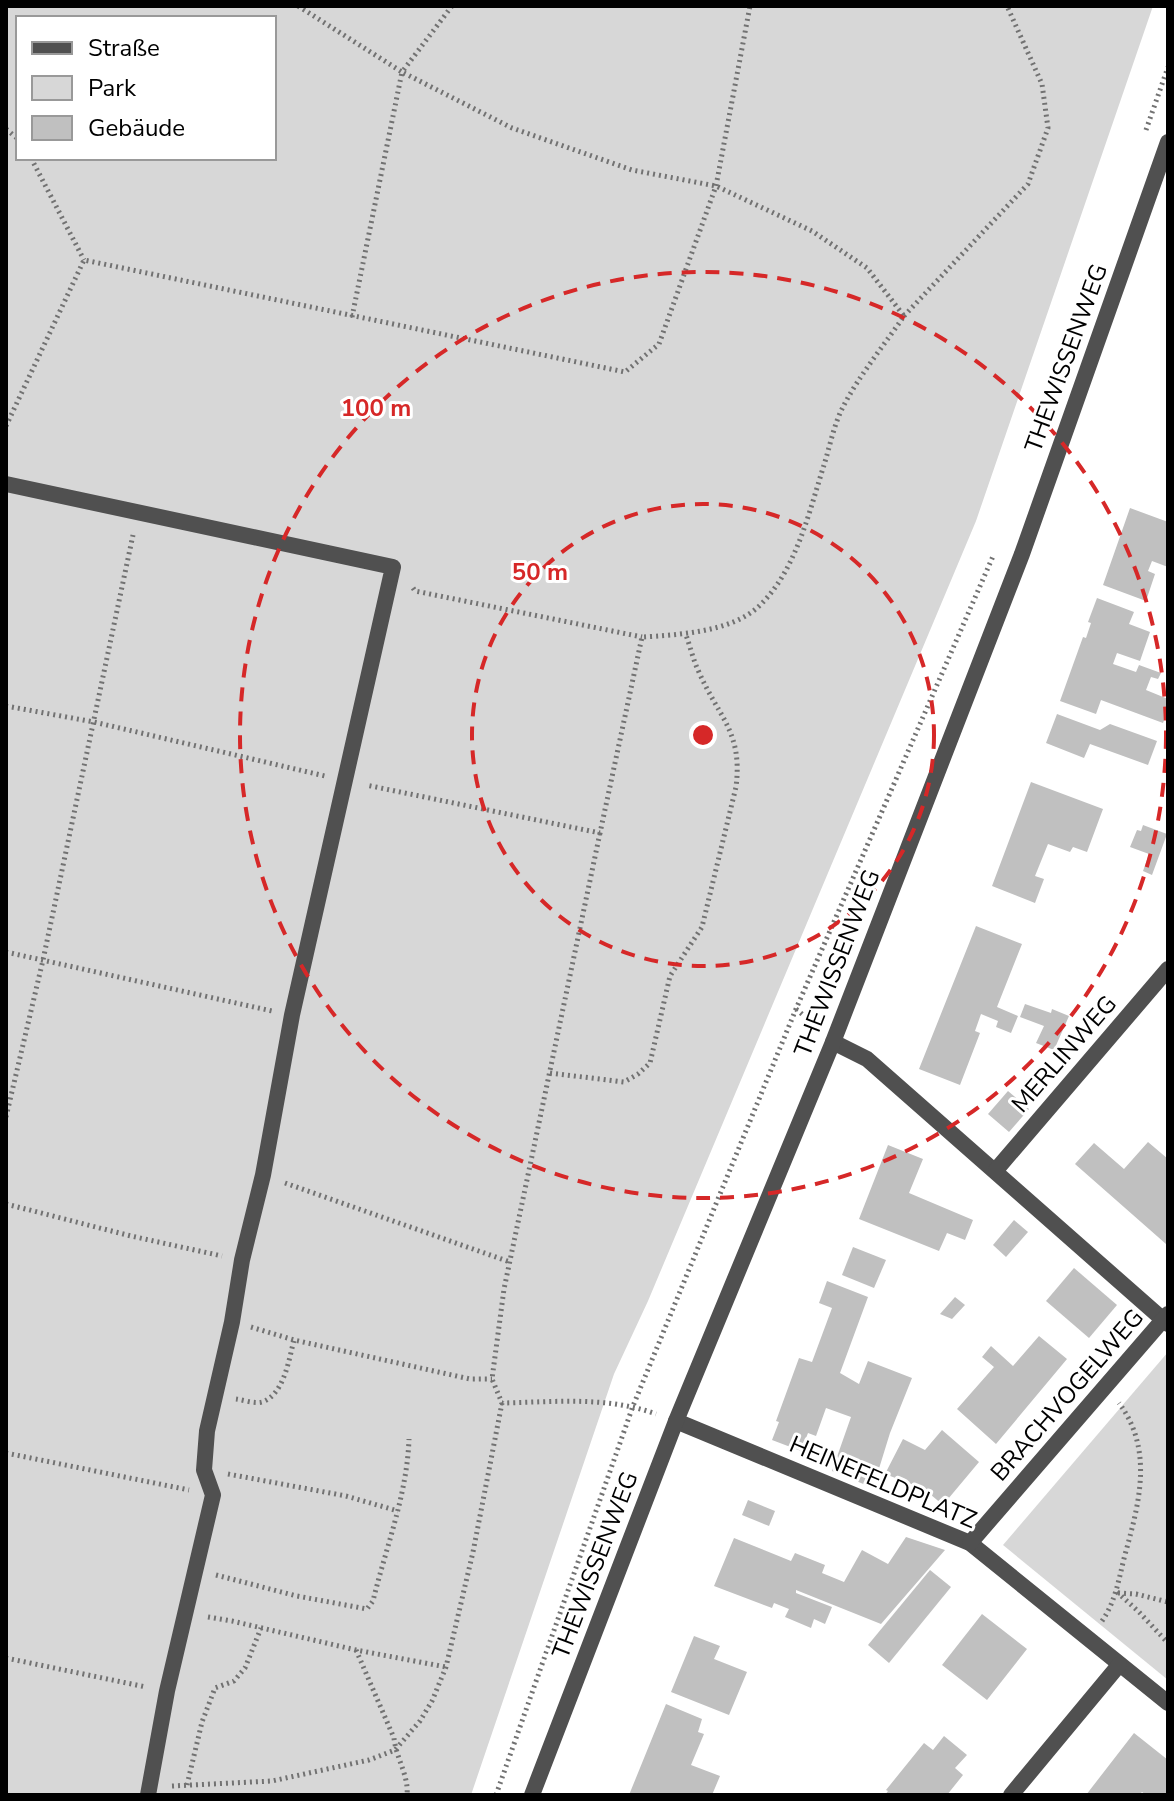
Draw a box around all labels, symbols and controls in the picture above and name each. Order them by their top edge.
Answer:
legend [16,16,276,160]
text: Straße [88,32,160,64]
text: Park [88,72,137,104]
text: Gebäude [88,112,185,144]
street label: THEWISSENWEG [1017,259,1115,457]
text: 100 m [341,392,411,424]
text: 50 m [512,556,568,588]
centre of rings [689,721,717,749]
street label: THEWISSENWEG [787,865,887,1061]
street label: MERLINWEG [1004,989,1124,1119]
street label: BRACHVOGELWEG [983,1302,1151,1488]
street label: HEINEFELDPLATZ [785,1428,981,1536]
street label: THEWISSENWEG [545,1467,645,1663]

